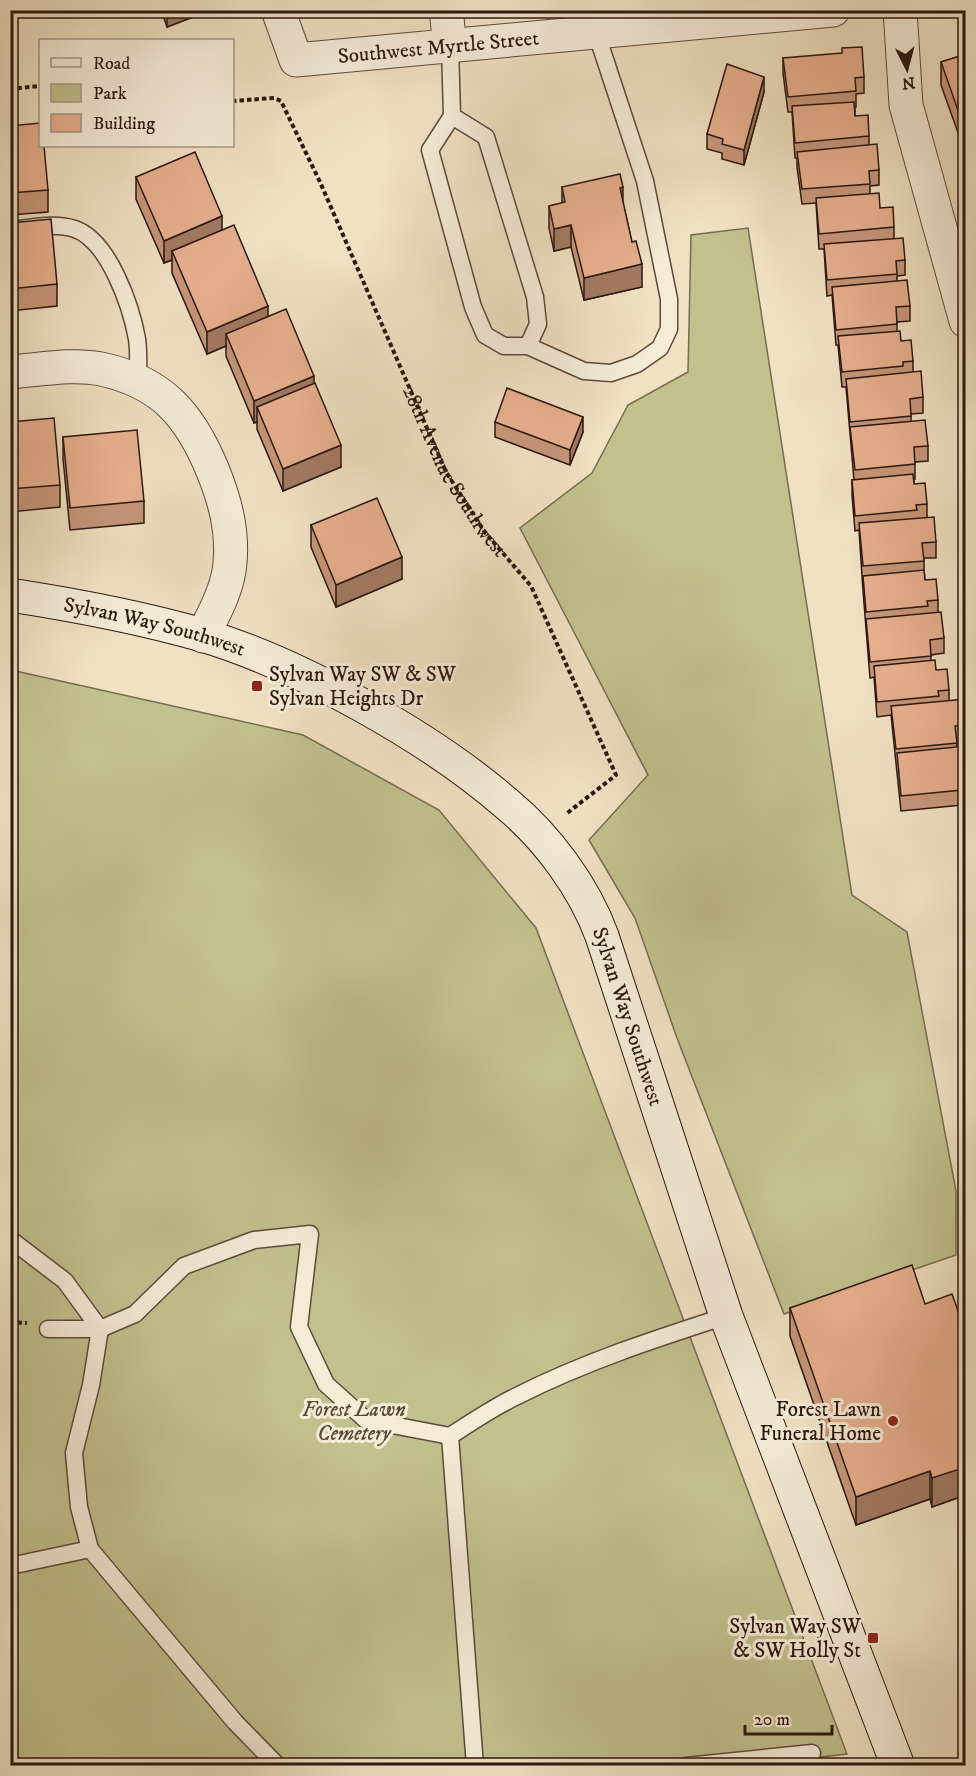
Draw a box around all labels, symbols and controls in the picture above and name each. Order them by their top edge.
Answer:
street label: Southwest Myrtle Street [337,25,540,70]
legend [39,39,234,147]
north arrow [877,39,937,99]
text: Road [93,53,130,75]
text: N [901,72,916,94]
text: Park [93,83,127,105]
text: Building [93,113,155,135]
street label: 28th Avenue Southwest [396,382,512,563]
street label: Sylvan Way Southwest [62,592,249,663]
place label: Sylvan Way SW & SW Sylvan Heights Dr [269,662,457,712]
marker: Sylvan Way SW & SW Sylvan Heights Dr [250,679,264,693]
street label: Sylvan Way Southwest [586,924,669,1110]
park label: Forest Lawn Cemetery [302,1397,406,1447]
place label: Forest Lawn Funeral Home [759,1397,881,1447]
marker: Forest Lawn Funeral Home [886,1414,900,1428]
place label: Sylvan Way SW & SW Holly St [729,1614,862,1664]
marker: Sylvan Way SW & SW Holly St [866,1631,880,1645]
scale bar [745,1698,832,1736]
text: 20 m [754,1709,790,1731]

